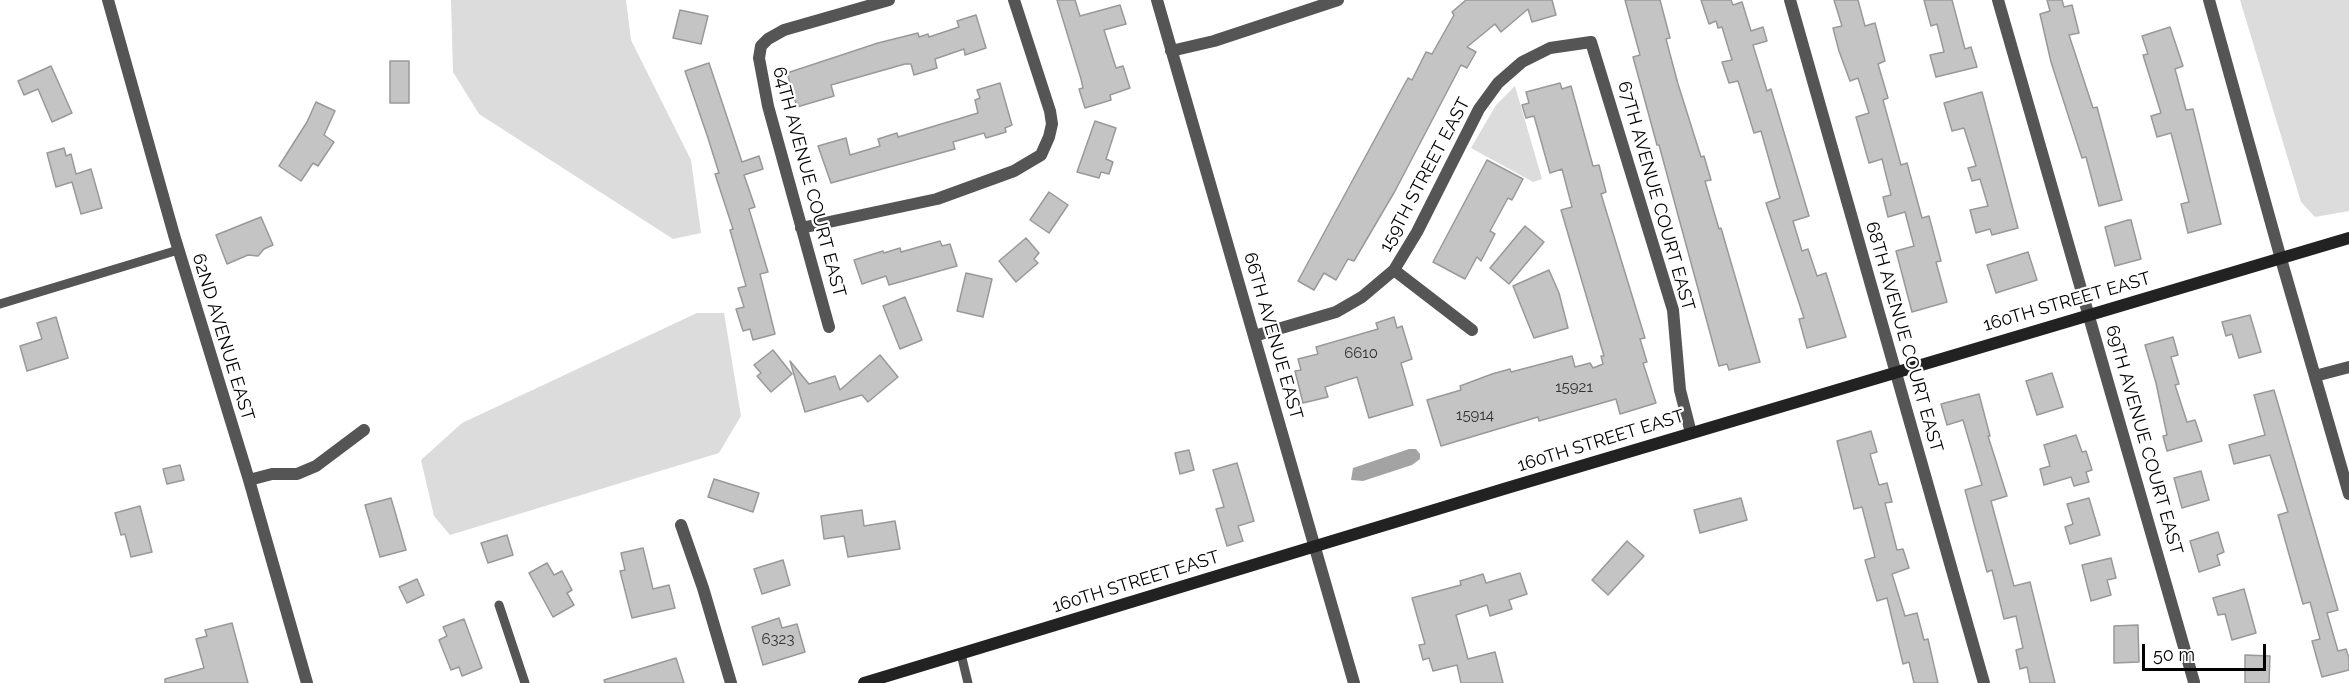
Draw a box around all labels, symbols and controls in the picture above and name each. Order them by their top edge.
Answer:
street label: 64TH AVENUE COURT EAST [768,65,850,299]
street label: 67TH AVENUE COURT EAST [1613,79,1699,313]
street label: 159TH STREET EAST [1375,94,1475,256]
street label: 68TH AVENUE COURT EAST [1861,219,1947,455]
street label: 66TH AVENUE EAST [1239,250,1307,422]
street label: 62ND AVENUE EAST [187,251,259,423]
street label: 160TH STREET EAST [1981,268,2153,336]
street label: 69TH AVENUE COURT EAST [2101,323,2187,557]
house number: 6610 [1344,344,1378,362]
house number: 15921 [1555,378,1593,396]
street label: 160TH STREET EAST [1515,405,1687,477]
house number: 15914 [1456,406,1494,424]
street label: 160TH STREET EAST [1050,546,1222,618]
house number: 6323 [762,630,794,648]
scale bar [2145,632,2270,670]
text: 50 m [2153,644,2195,665]

